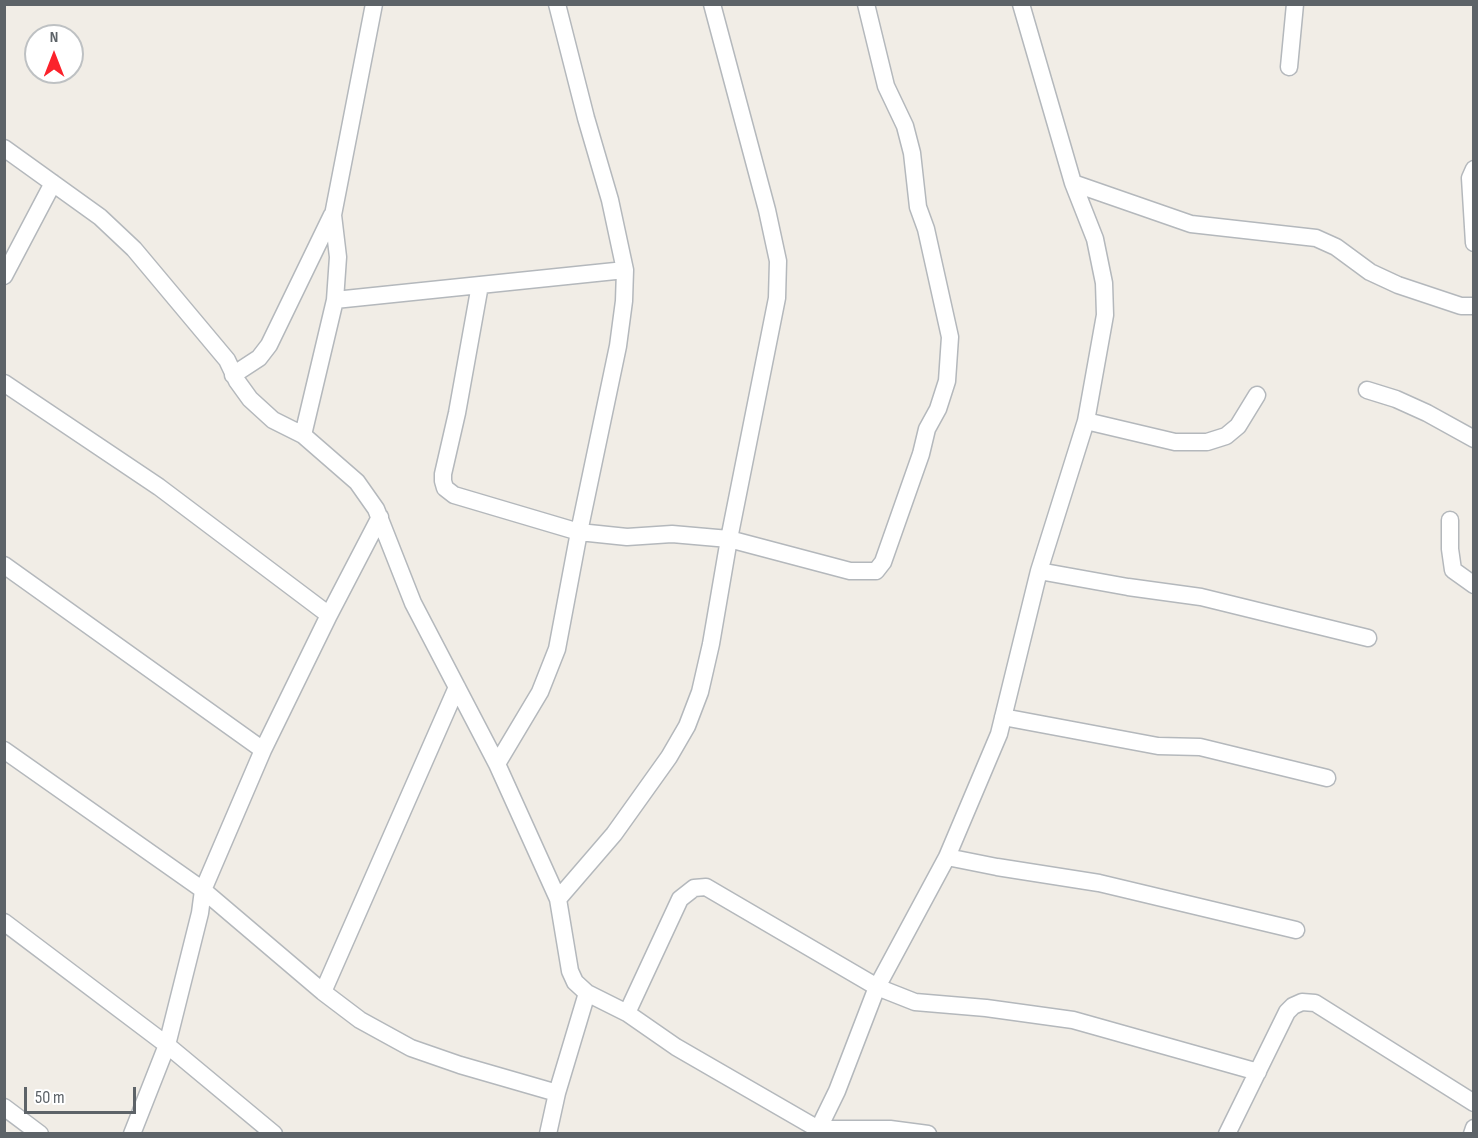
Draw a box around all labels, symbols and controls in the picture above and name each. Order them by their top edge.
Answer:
north arrow [24,24,84,84]
text: N [50,28,58,47]
scale bar [27,1075,140,1113]
text: 50 m [35,1087,65,1108]

